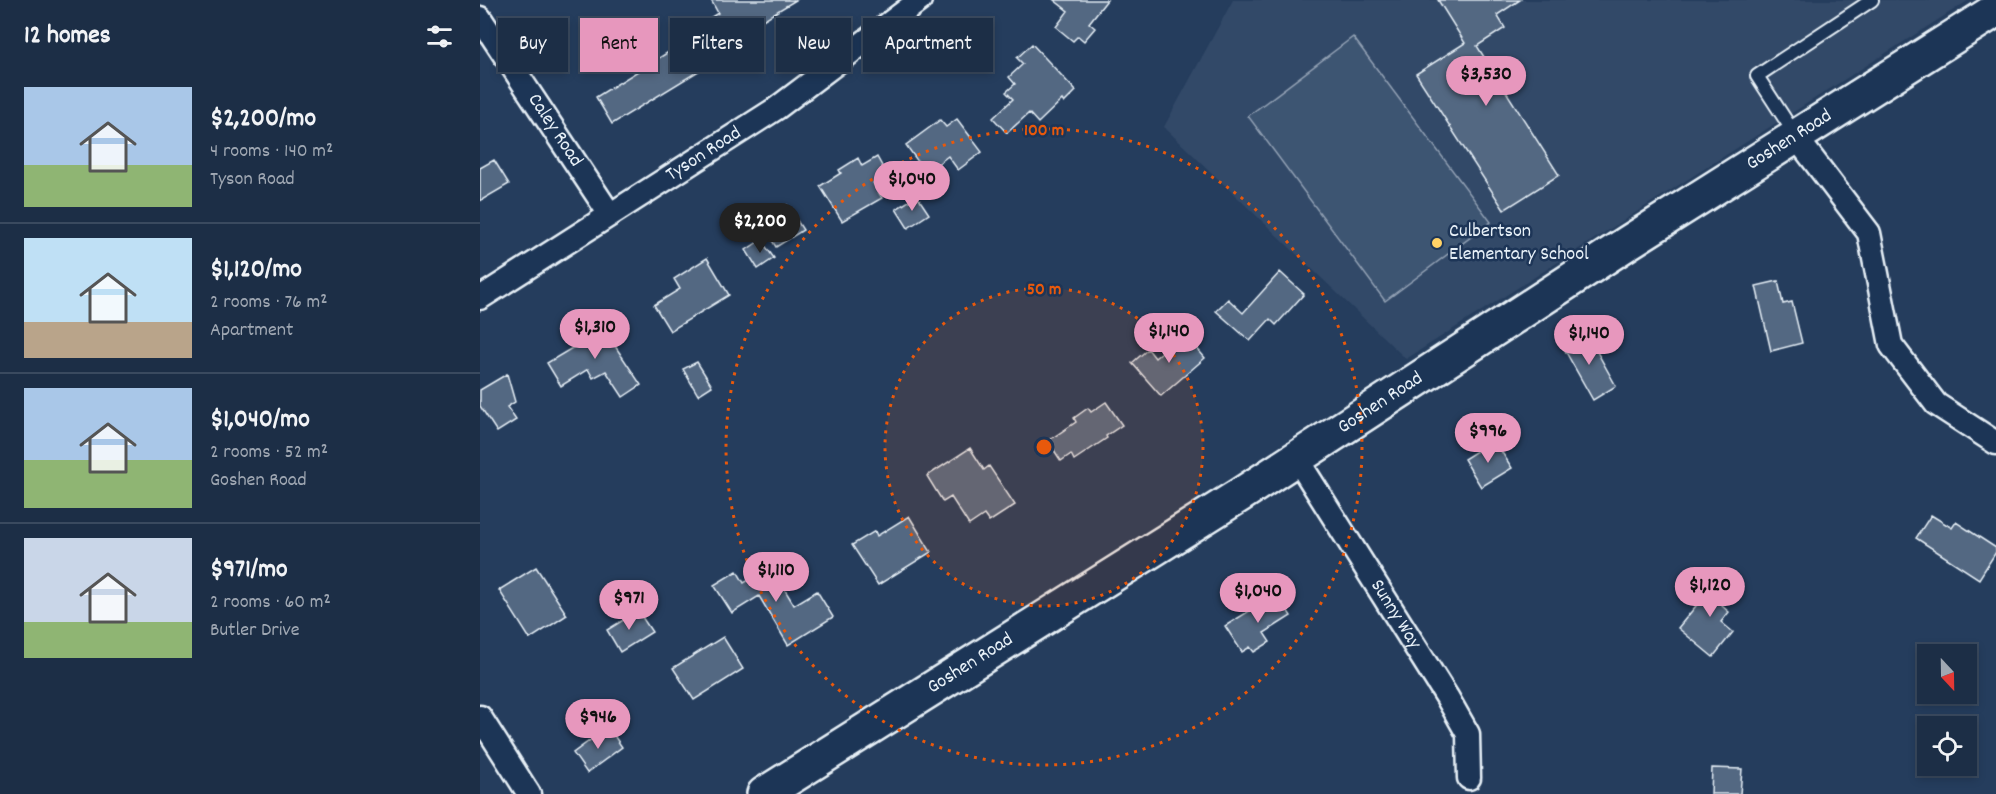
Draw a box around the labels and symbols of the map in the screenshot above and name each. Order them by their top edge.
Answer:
pin: $3,530 [1437,56,1535,107]
street label: Caley Road [520,88,589,173]
street label: Goshen Road [1741,103,1838,178]
text: 100 m [1024,119,1064,144]
street label: Tyson Road [661,120,747,189]
pin: $1,040 [863,161,961,212]
pin: $2,200 [711,203,809,254]
place label: Culbertson Elementary School [1449,218,1589,269]
marker: Culbertson Elementary School [1430,236,1444,250]
text: 50 m [1027,278,1061,303]
pin: $1,310 [546,309,644,360]
pin: $1,140 [1120,313,1218,364]
pin: $1,140 [1540,315,1638,366]
street label: Goshen Road [1333,365,1429,442]
pin: $996 [1452,413,1524,464]
centre of rings [1034,437,1054,457]
pin: $1,110 [727,552,825,603]
pin: $1,120 [1661,567,1759,618]
pin: $1,040 [1209,573,1307,624]
street label: Sunny Way [1363,574,1428,656]
pin: $971 [593,580,665,631]
street label: Goshen Road [922,627,1019,702]
north arrow [1917,644,1977,704]
pin: $946 [562,699,634,750]

